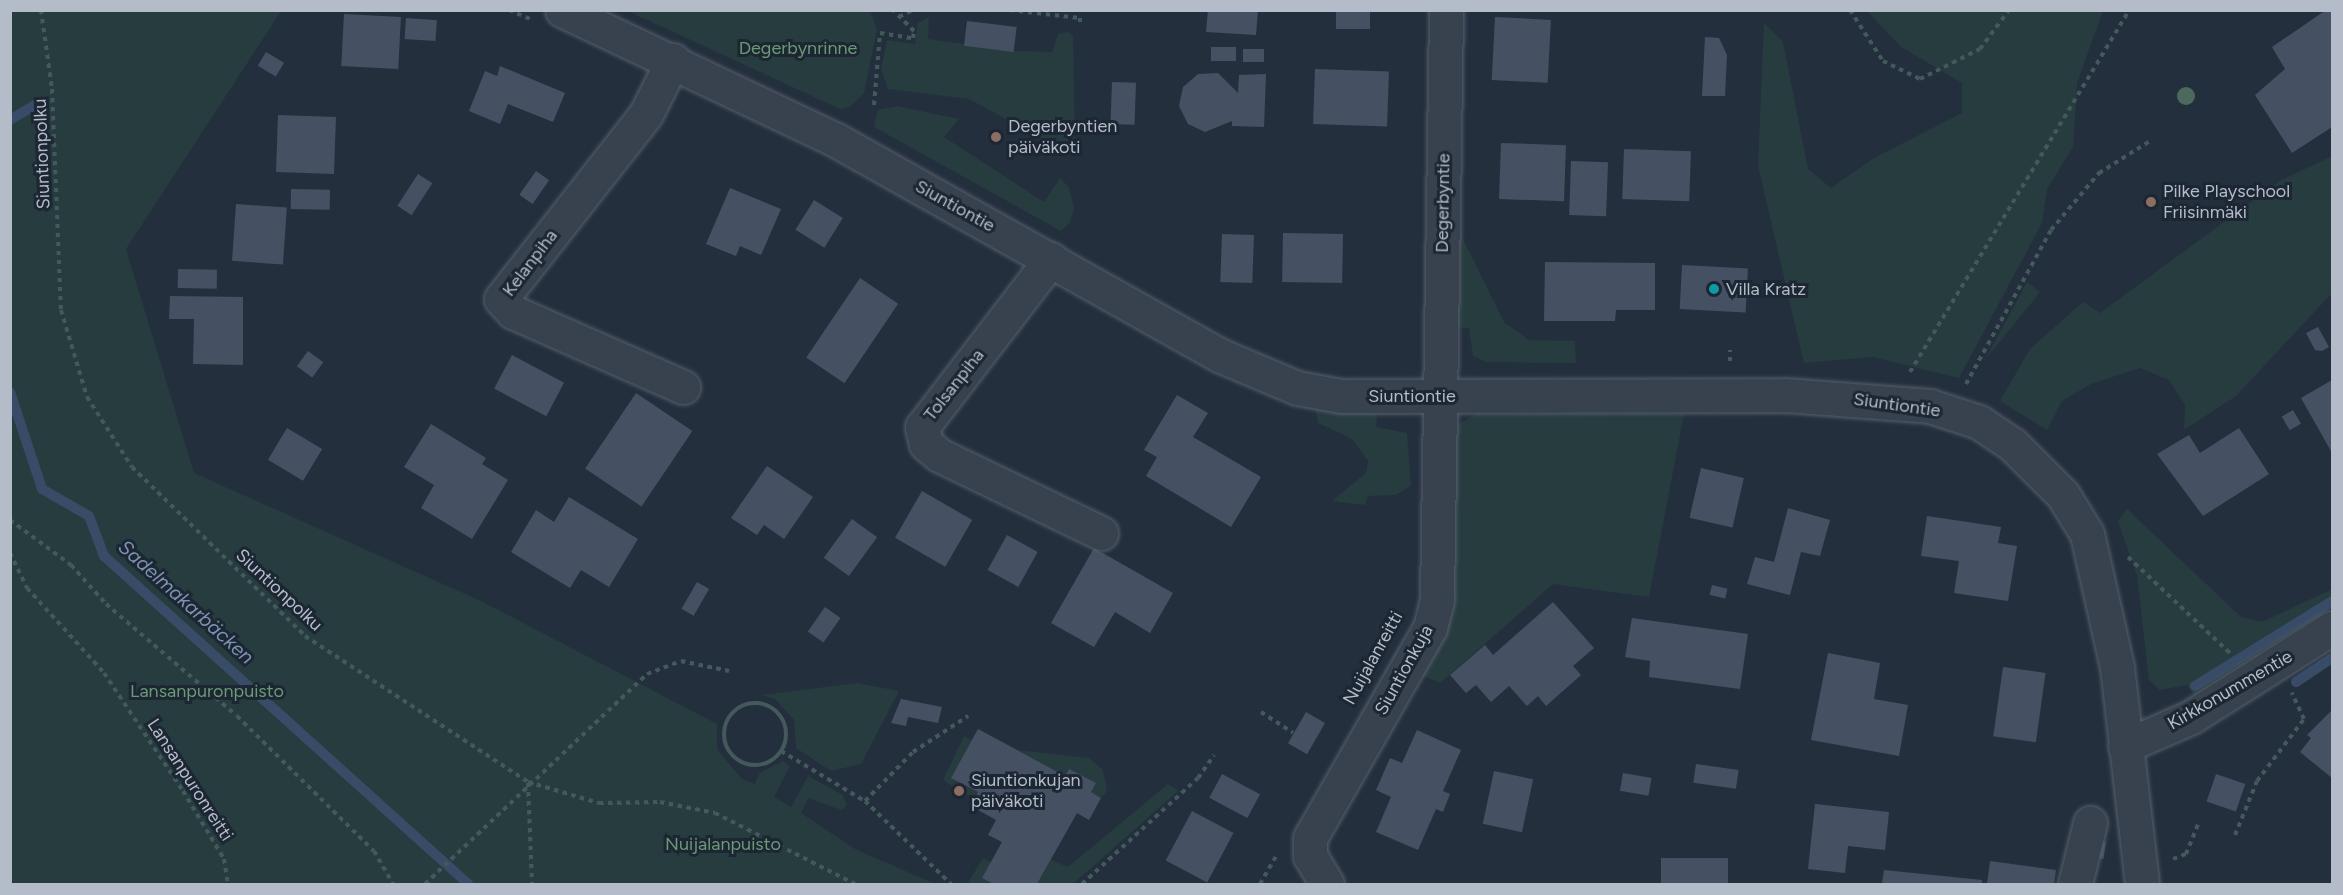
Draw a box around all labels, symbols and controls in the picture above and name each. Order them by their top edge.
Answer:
park label: Degerbynrinne [739,37,857,59]
street label: Siuntionpolku [29,98,55,210]
place label: Degerbyntien päiväkoti [1008,116,1117,158]
marker: Degerbyntien päiväkoti [989,130,1003,144]
street label: Degerbyntie [1431,153,1455,253]
street label: Siuntiontie [911,175,999,237]
place label: Pilke Playschool Friisinmäki [2163,181,2290,224]
marker: Pilke Playschool Friisinmäki [2144,195,2158,209]
street label: Kelanpiha [498,225,562,301]
place label: Villa Kratz [1726,278,1806,300]
marker: Villa Kratz [1707,282,1721,296]
street label: Tolsanpiha [919,345,989,425]
street label: Siuntiontie [1368,385,1456,407]
street label: Siuntiontie [1852,388,1942,422]
water label: Sadelmakarbäcken [113,535,259,669]
street label: Siuntionpolku [231,544,327,636]
street label: Nuijalanreitti [1339,608,1407,708]
street label: Siuntionkuja [1370,621,1438,719]
street label: Kirkkonummentie [2164,646,2296,734]
park label: Lansanpuronpuisto [130,680,284,702]
street label: Lansanpuronreitti [142,715,238,845]
place label: Siuntionkujan päiväkoti [971,770,1081,812]
marker: Siuntionkujan päiväkoti [952,784,966,798]
park label: Nuijalanpuisto [665,833,781,855]

